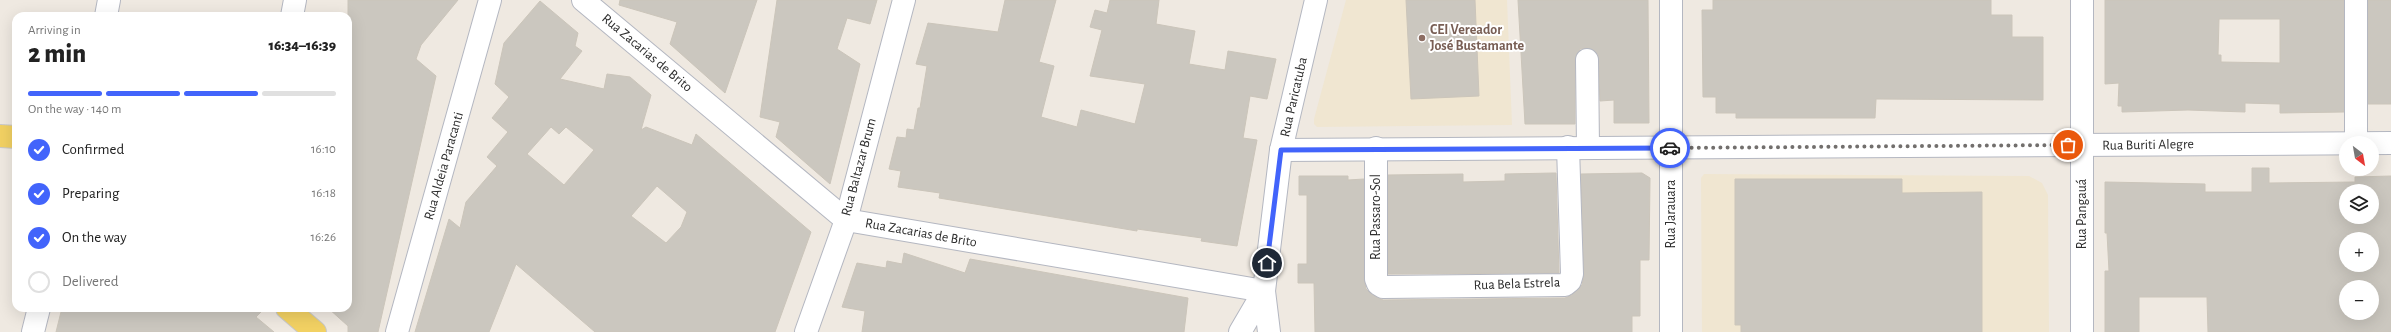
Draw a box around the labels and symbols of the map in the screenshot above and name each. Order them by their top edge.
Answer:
street label: Rua Zacarias de Brito [599,11,695,95]
place label: CEI Vereador José Bustamante [1430,23,1525,53]
marker: CEI Vereador José Bustamante [1417,33,1427,43]
street label: Rua Paricatuba [1278,55,1310,138]
street label: Rua Aldeia Paracanti [422,110,466,222]
street label: Rua Baltazar Brum [839,116,879,218]
courier [1650,128,1690,168]
pin [2051,128,2085,162]
north arrow [2339,136,2379,176]
street label: Rua Buriti Alegre [2102,137,2194,153]
street label: Rua Passaro-Sol [1369,174,1383,260]
street label: Rua Pangauá [2075,178,2089,249]
street label: Rua Jarauara [1664,179,1678,248]
street label: Rua Zacarias de Brito [864,216,978,250]
pin [1250,246,1284,280]
street label: Rua Bela Estrela [1473,275,1561,293]

